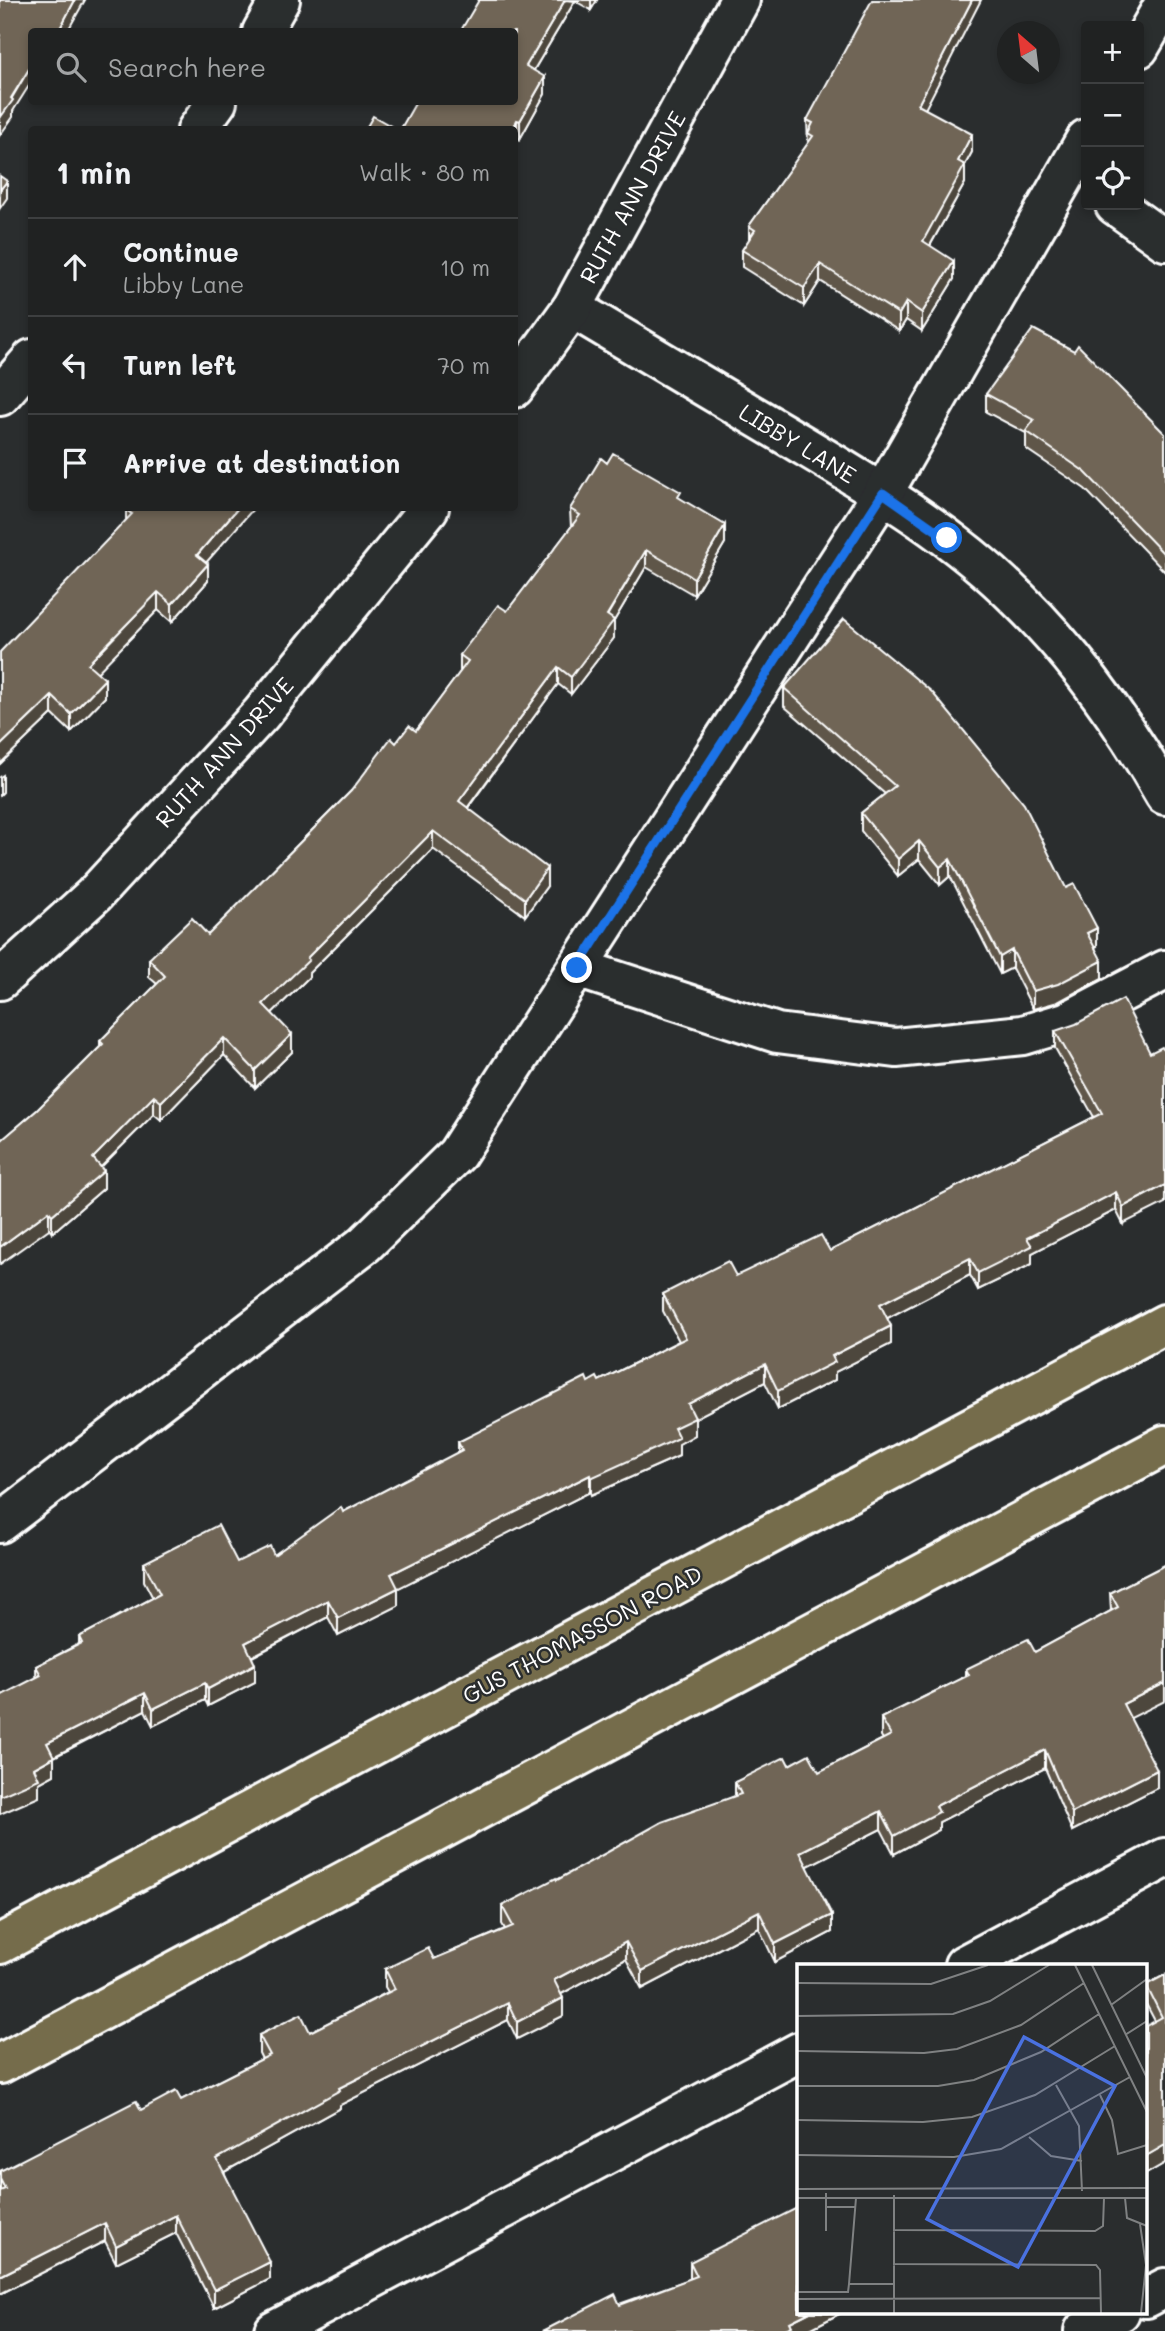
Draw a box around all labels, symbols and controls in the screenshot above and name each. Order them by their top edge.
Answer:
north arrow [997,21,1060,84]
map controls [1081,21,1144,210]
button: + [1081,21,1144,84]
search box [28,28,518,105]
icon: search [52,48,90,86]
text: Search here [108,50,266,84]
button: − [1081,84,1144,147]
street label: RUTH ANN DRIVE [572,106,692,288]
button: locate [1081,147,1144,210]
text: 1 min [56,152,131,192]
text: Walk · 80 m [359,157,490,187]
text: Continue [123,235,239,269]
icon: ahead [56,248,94,286]
text: 10 m [440,252,490,282]
text: Libby Lane [123,269,244,299]
icon: left [56,346,94,384]
text: Turn left [123,348,236,382]
text: 70 m [437,350,490,380]
street label: LIBBY LANE [734,396,862,490]
icon: arrive [56,444,94,482]
text: Arrive at destination [123,446,400,480]
route start [931,522,962,553]
street label: RUTH ANN DRIVE [148,670,300,834]
route end [561,952,592,983]
street label: GUS THOMASSON ROAD [457,1558,707,1710]
inset map [797,1964,1148,2314]

